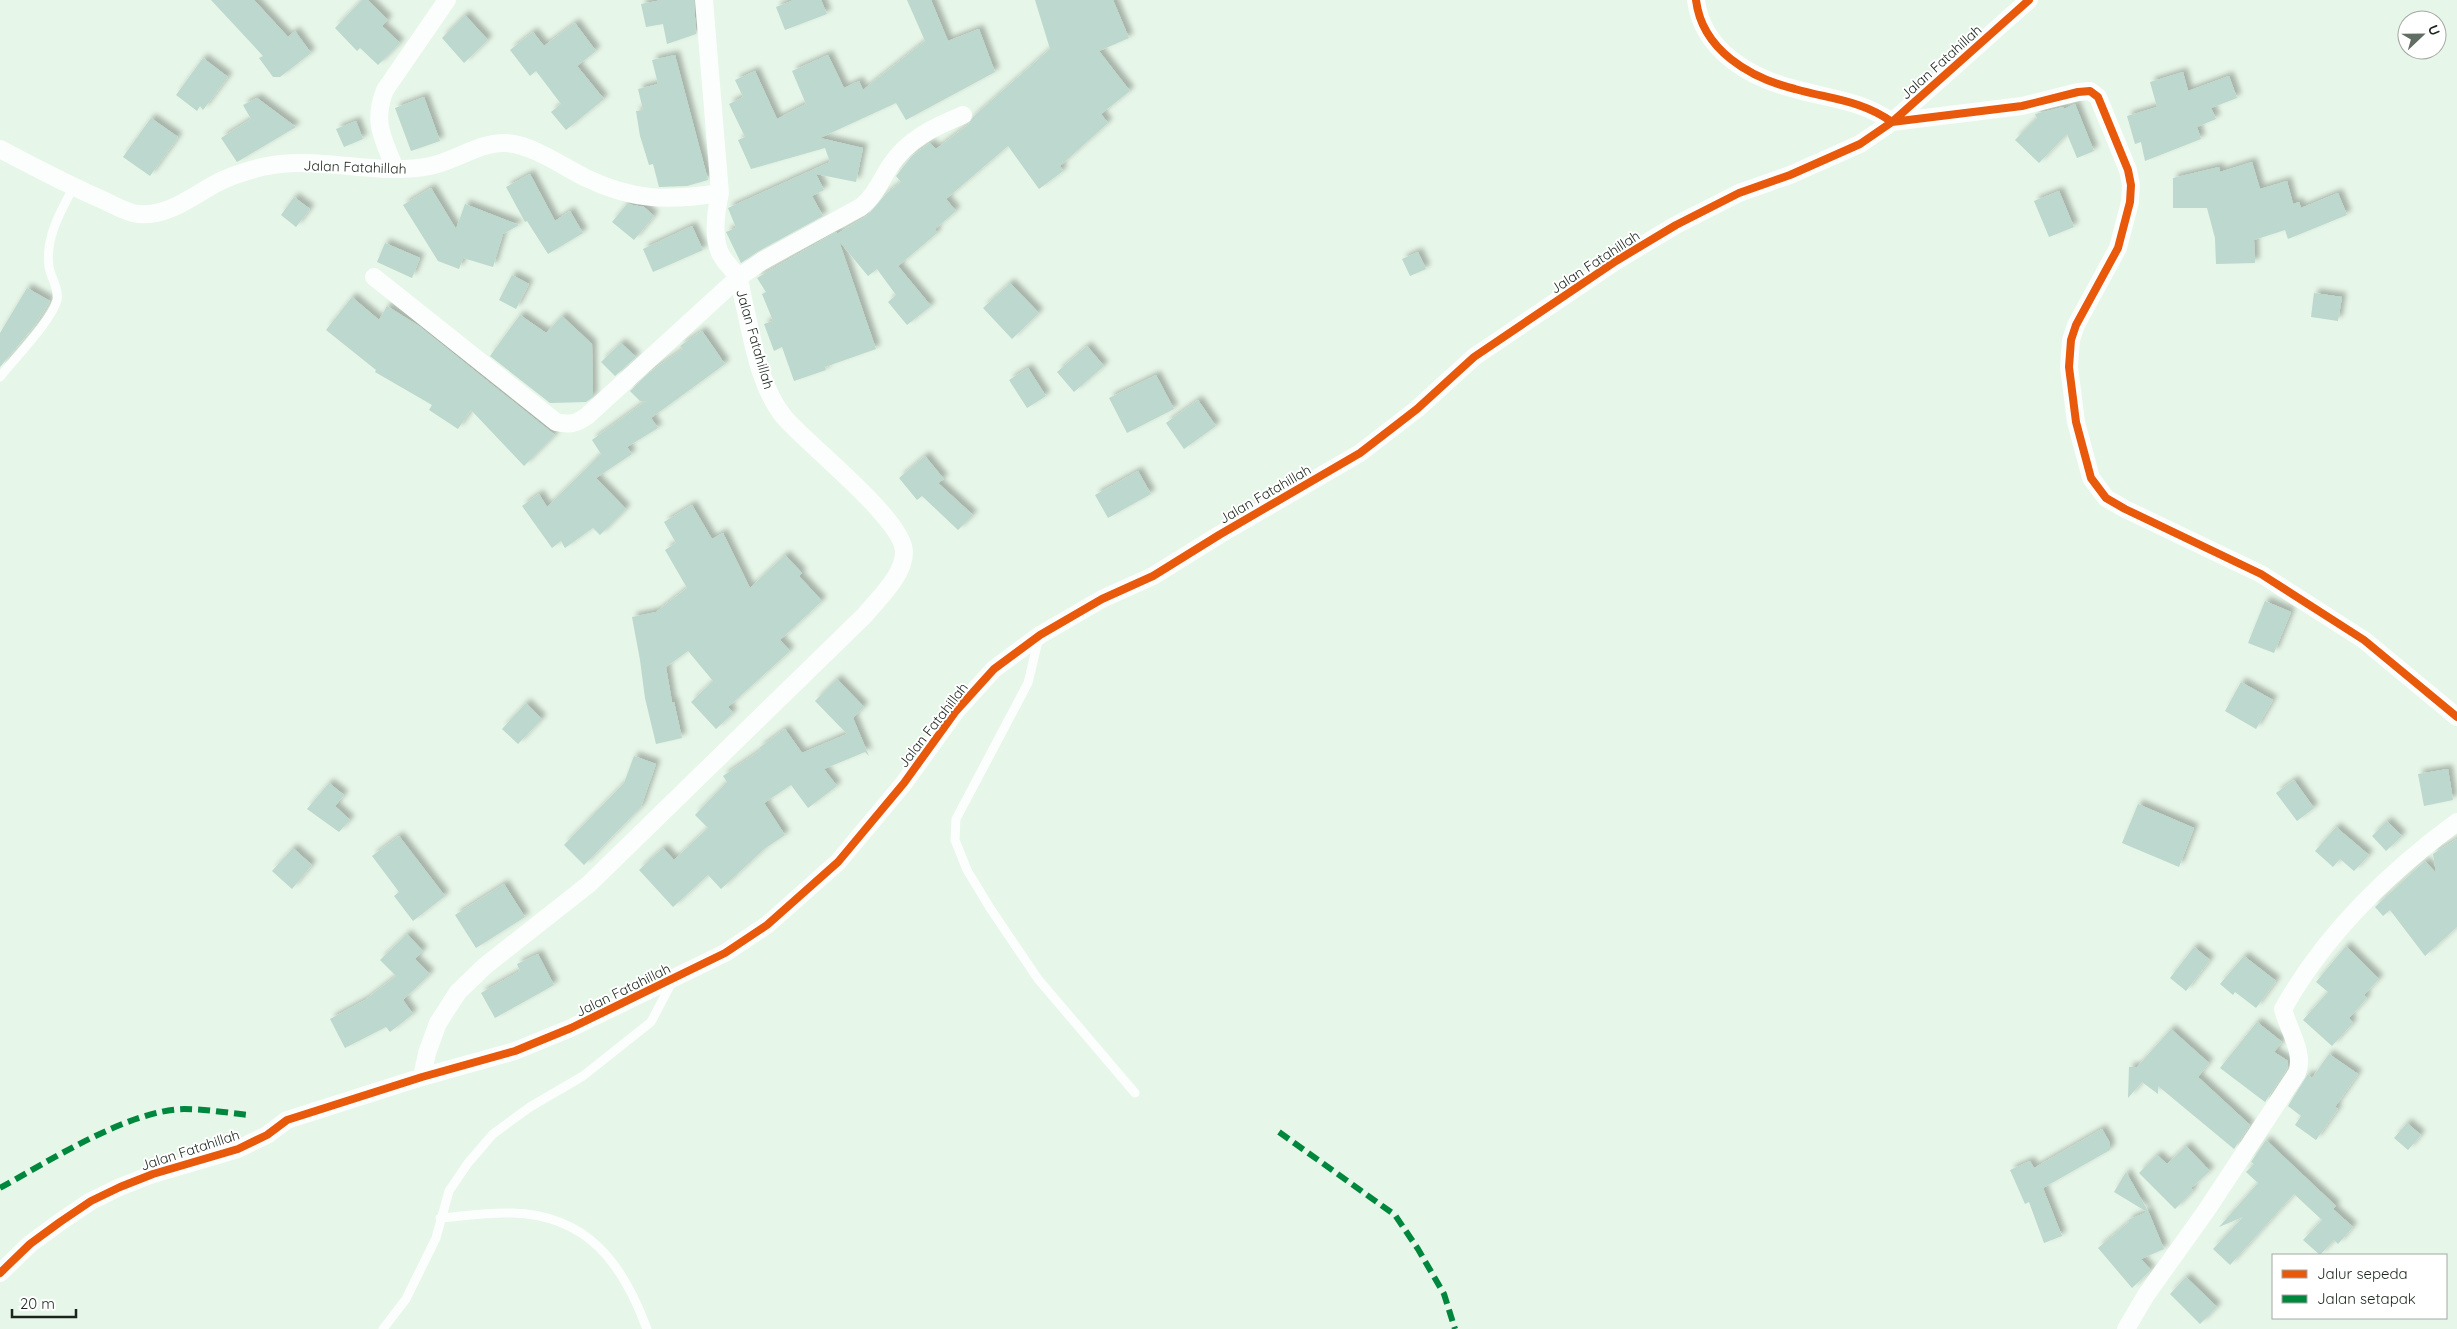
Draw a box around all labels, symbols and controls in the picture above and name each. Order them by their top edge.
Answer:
north arrow [2397,10,2447,60]
street label: Jalan Fatahillah [1897,21,1985,103]
text: U [2424,22,2444,38]
street label: Jalan Fatahillah [303,156,407,178]
street label: Jalan Fatahillah [1547,226,1643,298]
street label: Jalan Fatahillah [732,287,778,391]
street label: Jalan Fatahillah [1216,460,1314,528]
street label: Jalan Fatahillah [894,679,972,771]
street label: Jalan Fatahillah [573,959,673,1021]
street label: Jalan Fatahillah [138,1125,242,1175]
legend [2272,1254,2447,1319]
text: Jalur sepeda [2317,1264,2408,1283]
scale bar [12,1286,76,1318]
text: Jalan setapak [2317,1289,2416,1308]
text: 20 m [20,1294,55,1313]

